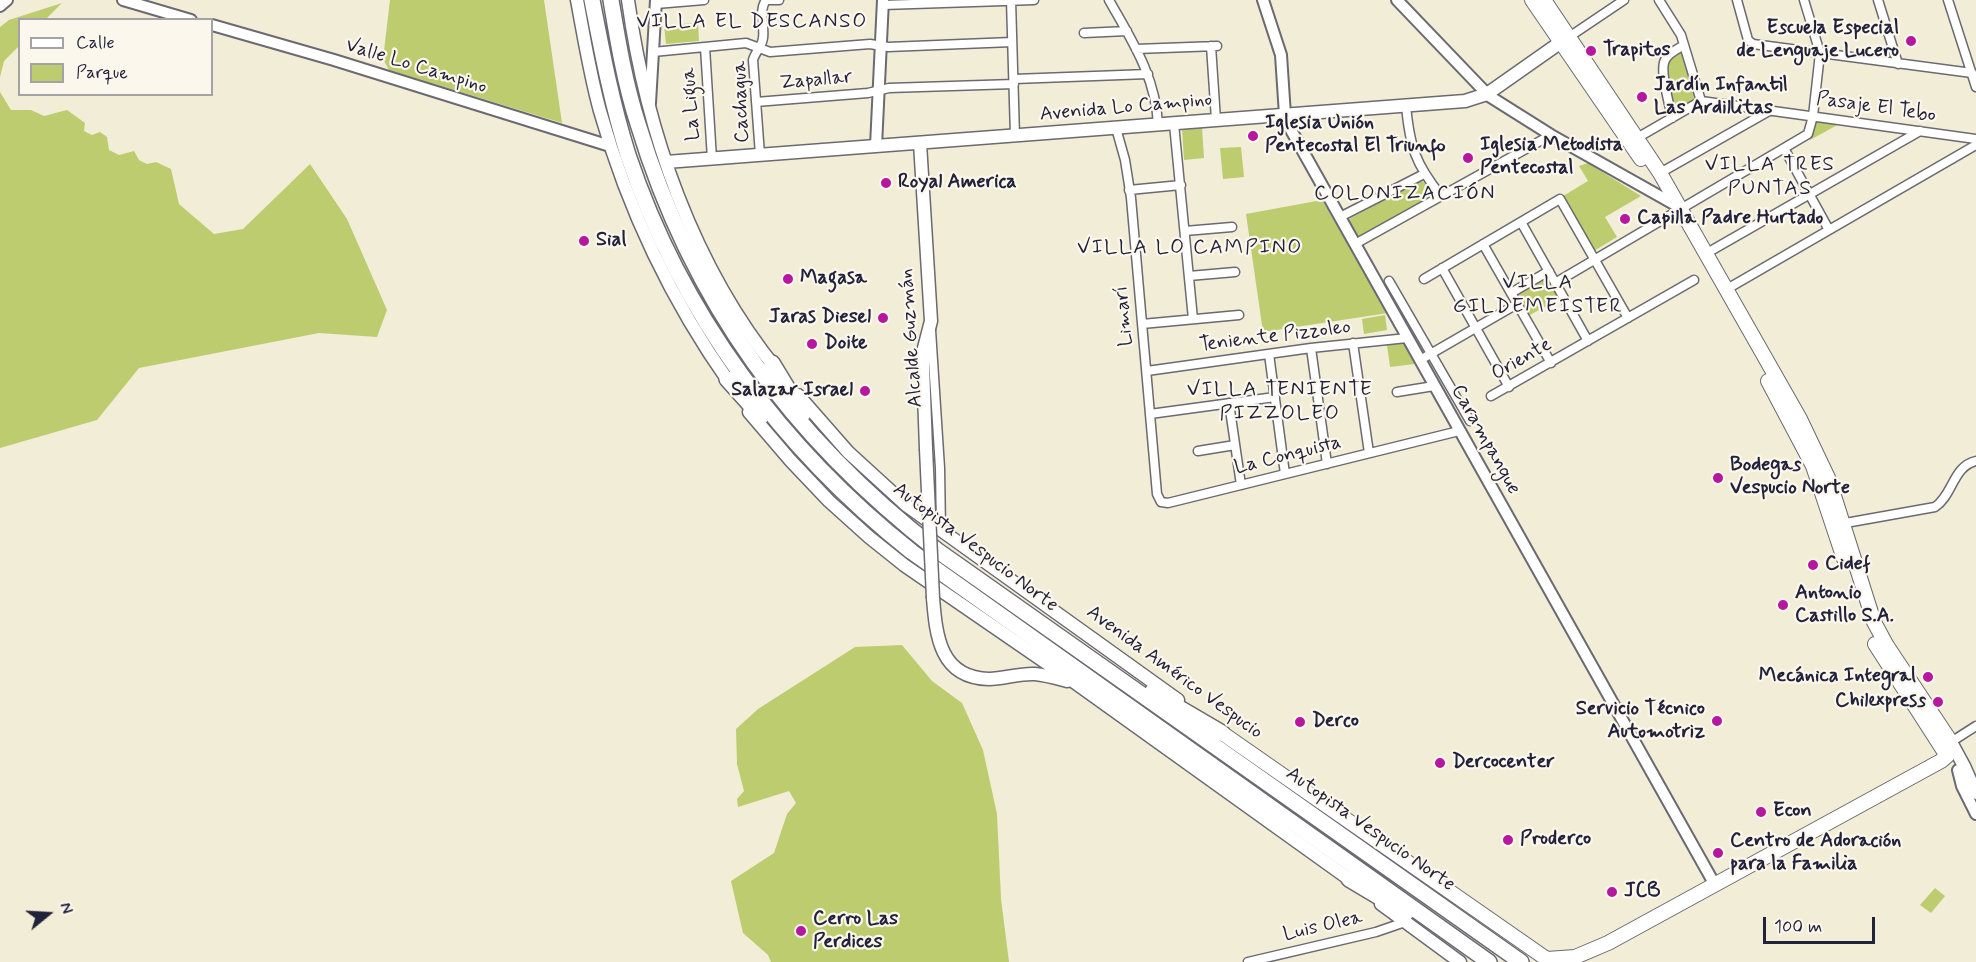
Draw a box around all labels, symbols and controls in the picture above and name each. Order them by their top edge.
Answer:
district label: VILLA EL DESCANSO [640,10,864,36]
place label: Escuela Especial de Lenguaje Lucero [1736,17,1899,64]
legend [18,18,213,96]
text: Calle [76,31,115,55]
street label: Valle Lo Campino [342,34,490,100]
marker: Escuela Especial de Lenguaje Lucero [1904,34,1918,48]
place label: Trapitos [1603,39,1670,63]
marker: Trapitos [1584,44,1598,58]
text: Parque [76,61,128,85]
street label: Cachagua [729,61,755,143]
street label: Zapallar [779,66,853,96]
street label: La Ligua [677,67,707,141]
place label: Jardín Infantil Las Ardillitas [1654,74,1788,121]
street label: Pasaje El Tebo [1815,88,1937,128]
street label: Avenida Lo Campino [1039,89,1213,127]
marker: Jardín Infantil Las Ardillitas [1635,90,1649,104]
place label: Iglesia Unión Pentecostal El Triunfo [1265,112,1446,159]
marker: Iglesia Unión Pentecostal El Triunfo [1246,129,1260,143]
place label: Iglesia Metodista Pentecostal [1480,134,1623,181]
marker: Iglesia Metodista Pentecostal [1461,151,1475,165]
district label: VILLA TRES PUNTAS [1705,153,1835,203]
place label: Royal America [898,171,1017,195]
marker: Royal America [879,176,893,190]
district label: COLONIZACIÓN [1319,182,1491,208]
place label: Capilla Padre Hurtado [1637,207,1823,231]
marker: Capilla Padre Hurtado [1618,212,1632,226]
place label: Sial [596,229,626,253]
marker: Sial [577,234,591,248]
district label: VILLA LO CAMPINO [1078,236,1302,262]
place label: Magasa [800,267,867,291]
street label: Alcalde Guzmán [895,268,929,408]
district label: VILLA GILDEMEISTER [1449,271,1627,321]
marker: Magasa [781,272,795,286]
street label: Limarí [1110,285,1140,347]
place label: Jaras Diesel [769,306,871,330]
marker: Jaras Diesel [876,311,890,325]
street label: Teniente Pizzoleo [1198,316,1352,358]
place label: Doite [824,332,867,356]
street label: Oriente [1488,333,1556,387]
marker: Doite [805,337,819,351]
district label: VILLA TENIENTE PIZZOLEO [1188,378,1372,428]
place label: Salazar Israel [731,379,853,403]
street label: Carampangue [1445,381,1525,499]
marker: Salazar Israel [858,384,872,398]
street label: La Conquista [1232,431,1344,481]
place label: Bodegas Vespucio Norte [1730,454,1850,501]
marker: Bodegas Vespucio Norte [1711,471,1725,485]
street label: Autopista Vespucio Norte [888,478,1062,618]
place label: Cidef [1825,553,1871,577]
marker: Cidef [1806,558,1820,572]
place label: Antonio Castillo S.A. [1795,582,1894,629]
marker: Antonio Castillo S.A. [1776,598,1790,612]
street label: Avenida Américo Vespucio [1081,601,1267,745]
place label: Mecánica Integral [1759,665,1916,689]
marker: Mecánica Integral [1921,670,1935,684]
place label: Chilexpress [1835,690,1926,714]
marker: Chilexpress [1931,695,1945,709]
place label: Servicio Técnico Automotriz [1576,698,1705,745]
place label: Derco [1312,710,1359,734]
marker: Servicio Técnico Automotriz [1710,714,1724,728]
marker: Derco [1293,715,1307,729]
place label: Dercocenter [1452,751,1555,775]
marker: Dercocenter [1433,756,1447,770]
street label: Autopista Vespucio Norte [1281,763,1459,897]
place label: Econ [1773,800,1812,824]
marker: Econ [1754,805,1768,819]
place label: Proderco [1520,828,1591,852]
place label: Centro de Adoración para la Familia [1730,830,1901,877]
marker: Proderco [1501,833,1515,847]
marker: Centro de Adoración para la Familia [1711,846,1725,860]
place label: JCB [1624,880,1661,904]
north arrow [18,884,78,944]
marker: JCB [1605,885,1619,899]
text: N [54,900,77,917]
scale bar [1766,905,1878,943]
street label: Luis Olea [1281,906,1365,948]
place label: Cerro Las Perdices [813,908,898,955]
text: 100 m [1774,915,1822,939]
marker: Cerro Las Perdices [794,924,808,938]

